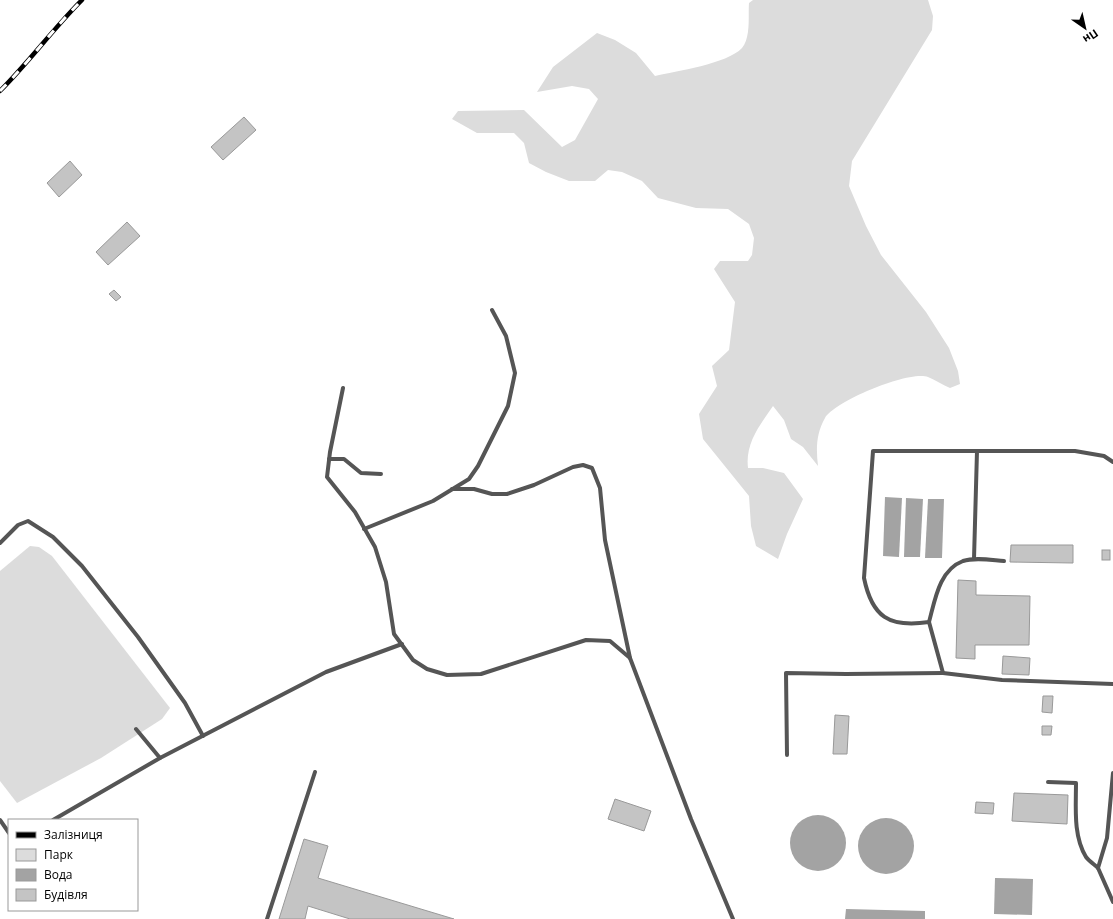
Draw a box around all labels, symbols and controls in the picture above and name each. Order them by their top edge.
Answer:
north arrow [1065,8,1105,48]
text: Пн [1080,26,1101,47]
legend [8,819,138,911]
text: Залізниця [44,826,103,843]
text: Парк [44,846,74,863]
text: Вода [44,866,73,883]
text: Будівля [44,886,88,903]

